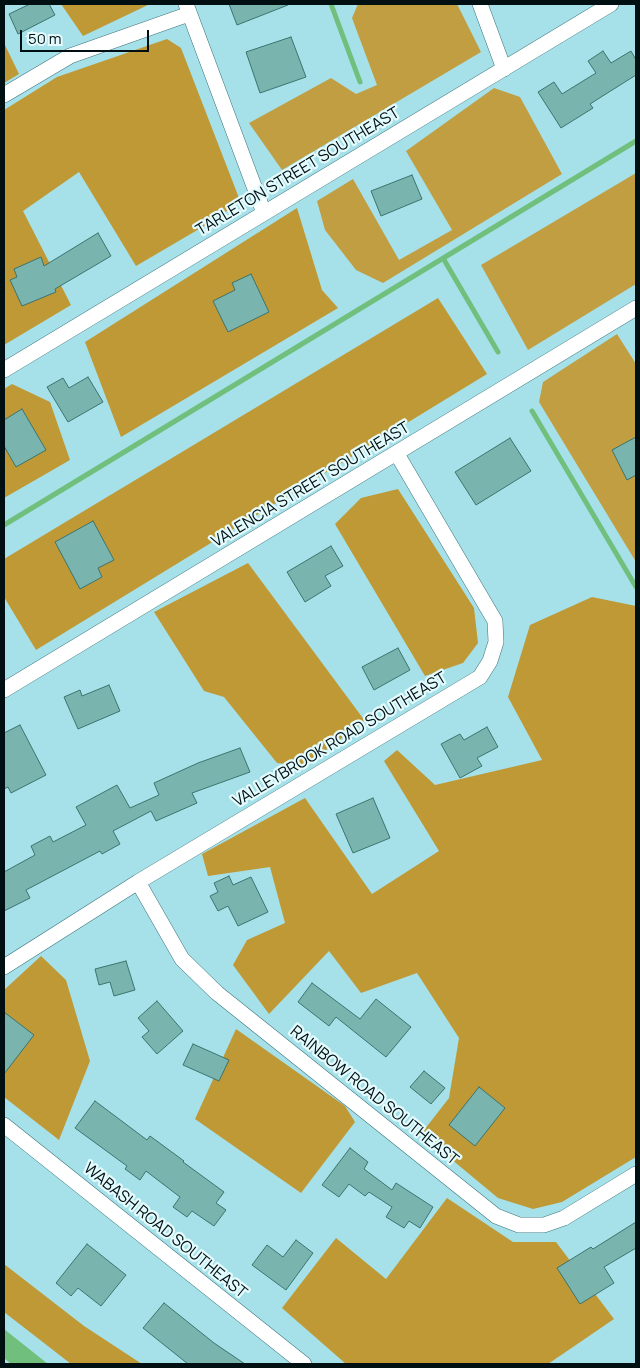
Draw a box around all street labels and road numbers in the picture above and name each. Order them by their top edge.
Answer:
street label: TARLETON STREET SOUTHEAST [193,104,403,240]
street label: VALENCIA STREET SOUTHEAST [209,418,413,552]
street label: VALLEYBROOK ROAD SOUTHEAST [230,668,450,812]
street label: RAINBOW ROAD SOUTHEAST [286,1022,462,1170]
street label: WABASH ROAD SOUTHEAST [79,1159,251,1303]

